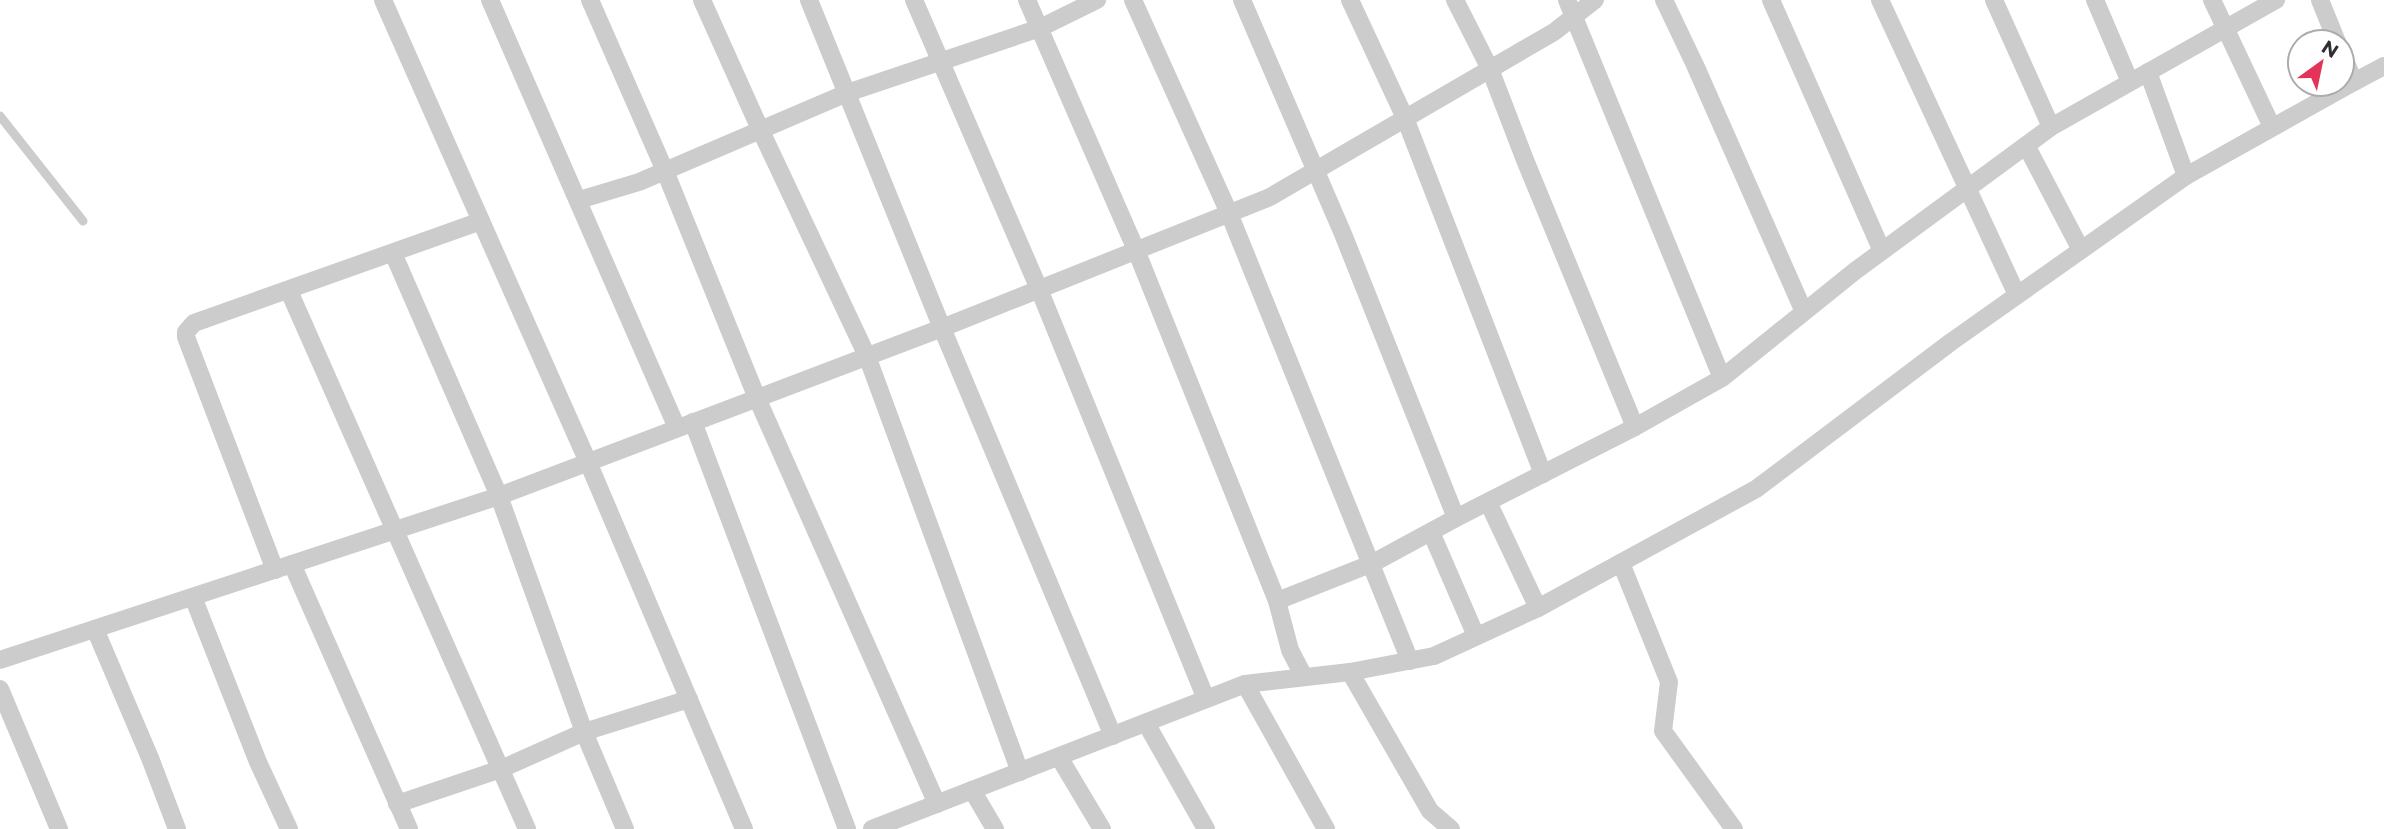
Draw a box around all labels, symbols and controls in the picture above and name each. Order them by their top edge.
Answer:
north arrow [2286,28,2356,98]
text: N [2317,35,2343,63]

